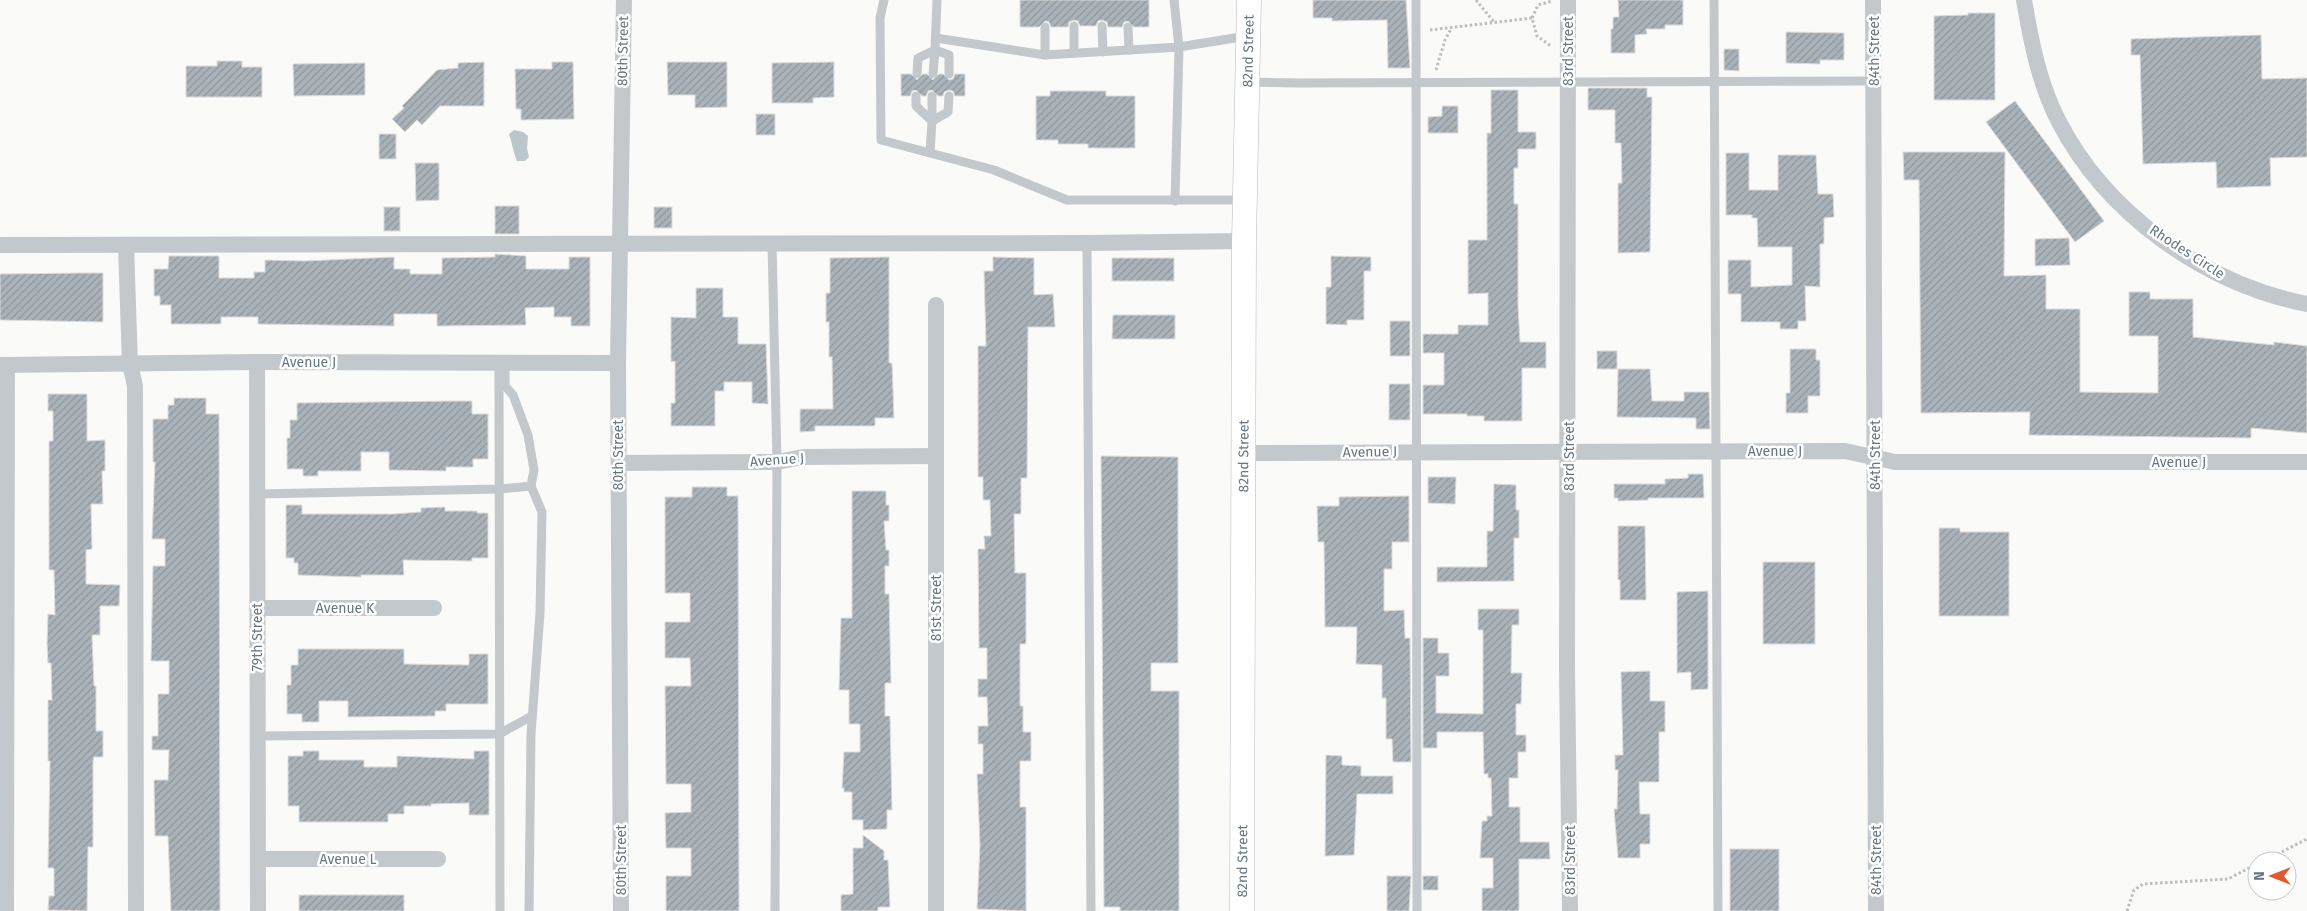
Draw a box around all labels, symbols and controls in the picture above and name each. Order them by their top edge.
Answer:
street label: 82nd Street [1239,14,1257,88]
street label: 80th Street [614,15,632,86]
street label: 83rd Street [1560,15,1577,86]
street label: 84th Street [1866,15,1883,86]
street label: Rhodes Circle [2146,221,2228,283]
street label: Avenue J [282,354,336,371]
street label: 80th Street [610,419,627,490]
street label: 82nd Street [1235,419,1252,492]
street label: 84th Street [1867,419,1884,490]
street label: 83rd Street [1561,420,1578,491]
street label: Avenue J [1343,443,1397,461]
street label: Avenue J [1748,443,1802,460]
street label: Avenue J [749,450,805,470]
street label: Avenue J [2152,454,2206,471]
street label: 81st Street [928,574,945,641]
street label: Avenue K [316,600,375,617]
street label: 79th Street [249,602,266,671]
street label: 80th Street [613,824,630,895]
street label: 82nd Street [1234,824,1251,897]
street label: 83rd Street [1562,824,1579,895]
street label: 84th Street [1868,824,1885,895]
street label: Avenue L [319,851,377,868]
north arrow [2247,851,2297,901]
text: N [2251,871,2268,881]

